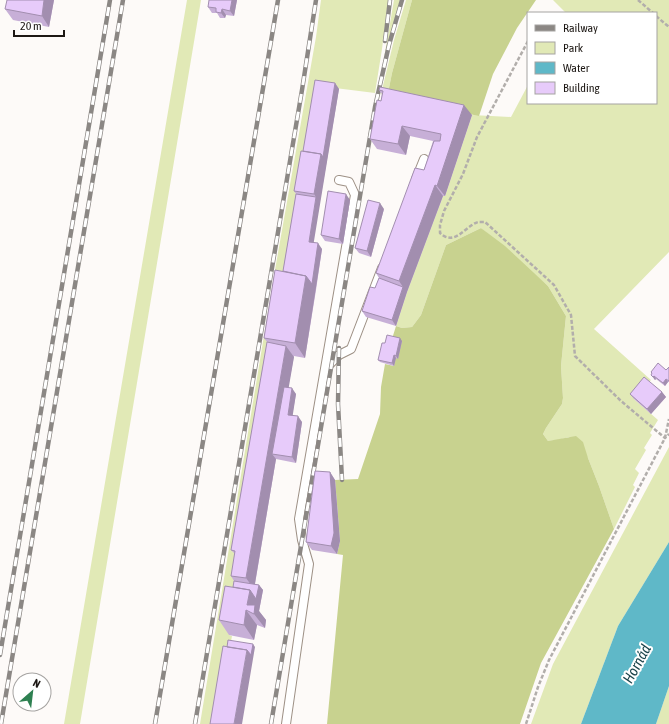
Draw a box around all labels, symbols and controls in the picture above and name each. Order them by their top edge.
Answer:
scale bar [14,12,64,38]
legend [527,12,657,104]
text: 20 m [20,19,42,33]
text: Railway [563,21,598,35]
text: Park [563,41,584,55]
text: Water [563,61,590,75]
text: Building [563,81,601,95]
water label: Hornád [619,641,654,686]
north arrow [12,672,52,712]
text: N [31,676,42,690]

